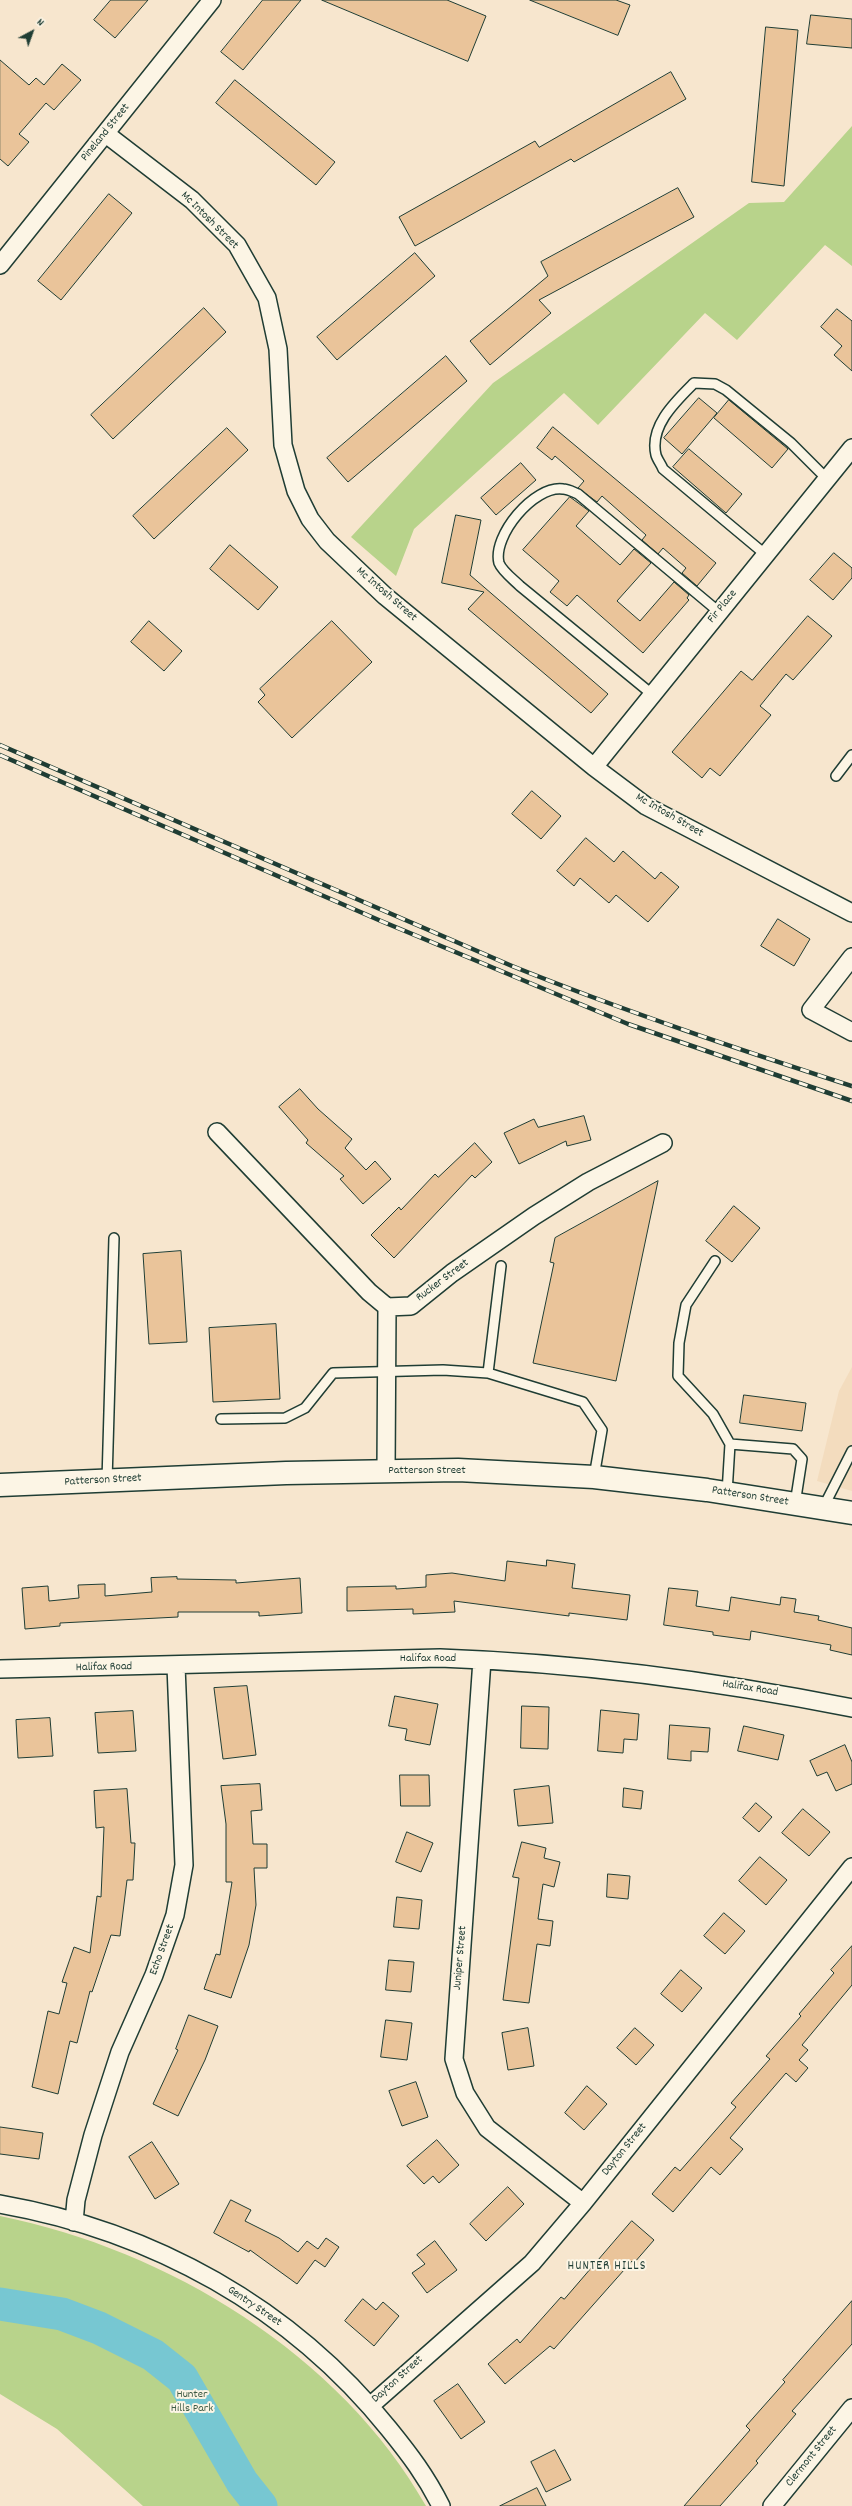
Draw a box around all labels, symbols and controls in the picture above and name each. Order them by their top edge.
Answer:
north arrow [12,12,52,52]
text: N [33,15,47,31]
street label: Pineland Street [78,101,134,165]
street label: Mc Intosh Street [177,189,241,253]
street label: Mc Intosh Street [353,565,419,625]
street label: Fir Place [705,587,741,627]
street label: Mc Intosh Street [632,791,706,841]
street label: Rucker Street [414,1256,472,1306]
street label: Patterson Street [388,1464,466,1478]
street label: Patterson Street [64,1472,142,1490]
street label: Patterson Street [711,1484,789,1510]
street label: Halifax Road [400,1652,456,1666]
street label: Halifax Road [76,1660,132,1676]
street label: Halifax Road [721,1677,779,1701]
street label: Echo Street [147,1923,179,1977]
street label: Juniper Street [451,1925,471,1991]
street label: Dayton Street [599,2121,651,2179]
district label: HUNTER HILLS [568,2259,646,2275]
street label: Gentry Street [224,2284,284,2330]
street label: Dayton Street [369,2353,427,2407]
park label: Hunter Hills Park [171,2388,213,2416]
street label: Clermont Street [783,2424,841,2490]

